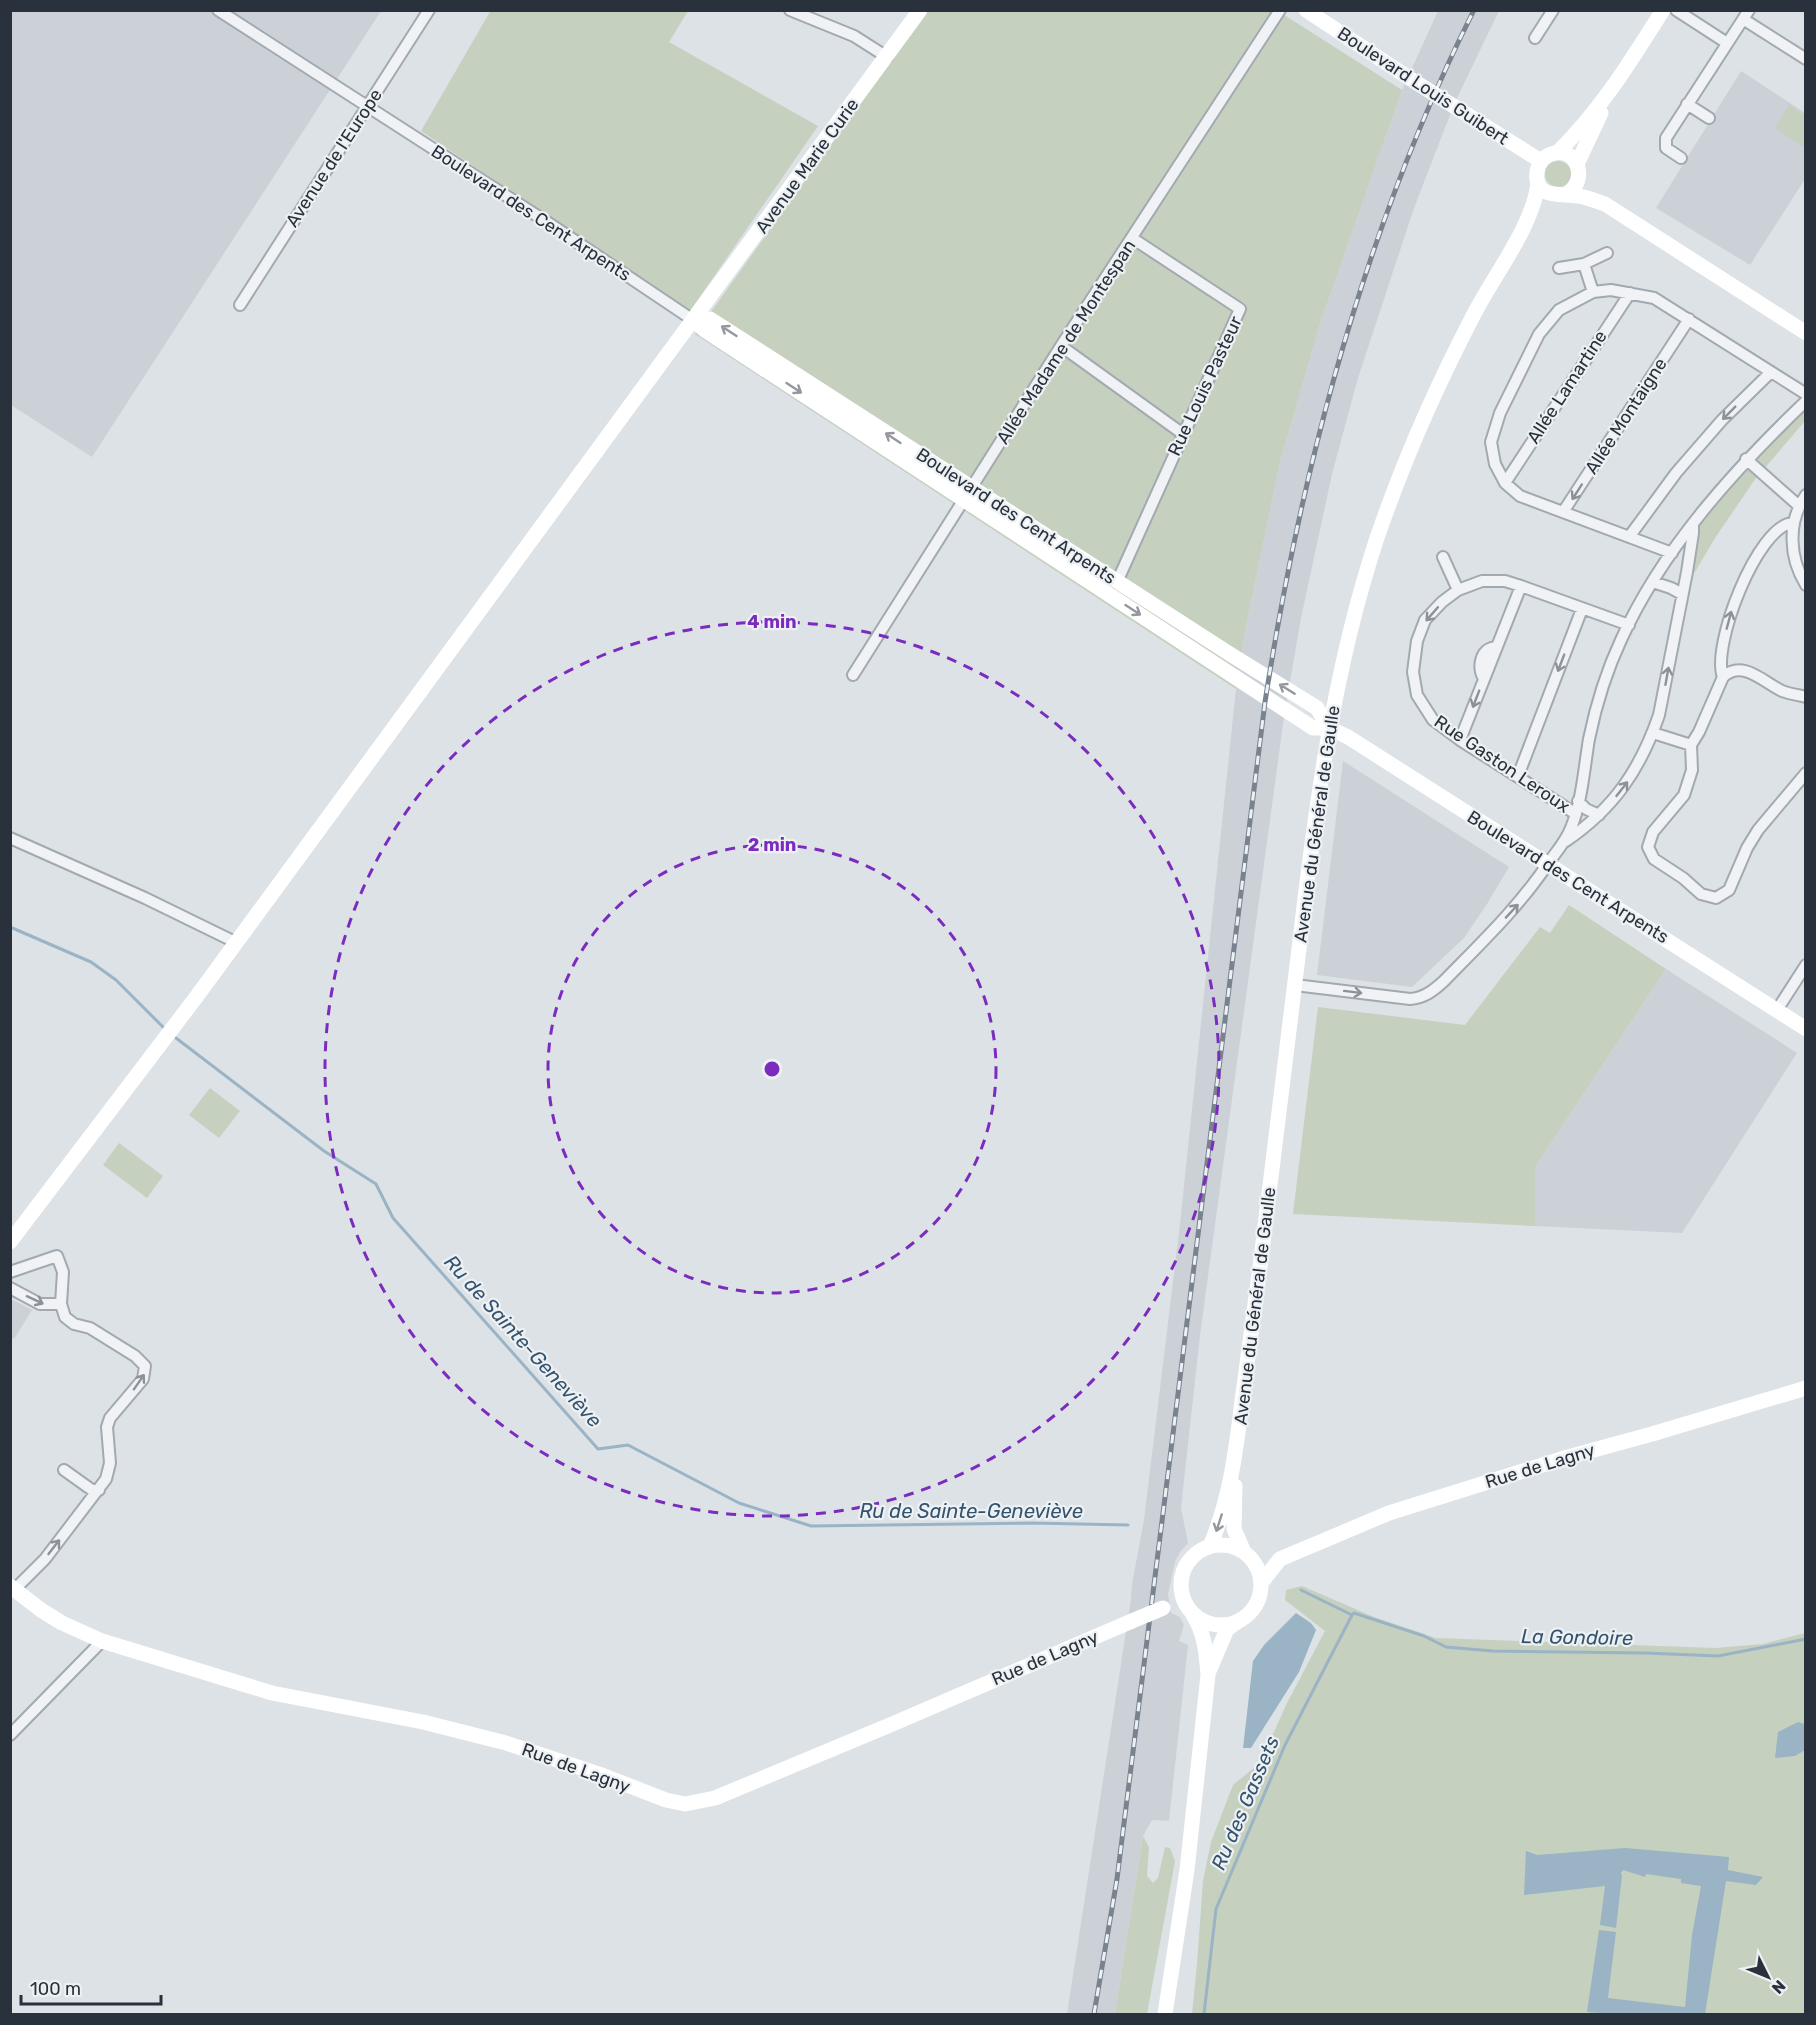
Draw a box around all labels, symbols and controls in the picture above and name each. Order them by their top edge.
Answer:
street label: Boulevard Louis Guibert [1333,22,1513,150]
street label: Avenue de l'Europe [281,85,387,231]
street label: Avenue Marie Curie [751,94,863,238]
street label: Boulevard des Cent Arpents [427,140,635,286]
street label: Allée Madame de Montespan [992,236,1140,448]
street label: Rue Louis Pasteur [1163,313,1247,459]
one-way arrow [722,325,738,337]
street label: Allée Lamartine [1522,326,1612,448]
street label: Allée Montaigne [1580,354,1672,478]
one-way arrow [785,382,802,394]
one-way arrow [1722,406,1737,421]
one-way arrow [885,431,902,443]
street label: Boulevard des Cent Arpents [912,443,1120,589]
one-way arrow [1570,483,1583,500]
one-way arrow [1124,604,1141,616]
one-way arrow [1425,606,1439,621]
text: 4 min [747,611,797,633]
one-way arrow [1724,611,1735,630]
one-way arrow [1555,653,1566,672]
one-way arrow [1662,667,1673,686]
one-way arrow [1279,683,1296,695]
one-way arrow [1470,689,1481,708]
street label: Avenue du Général de Gaulle [1289,704,1345,944]
street label: Rue Gaston Leroux [1430,710,1574,818]
one-way arrow [1615,782,1628,798]
street label: Boulevard des Cent Arpents [1463,806,1673,948]
text: 2 min [748,834,796,856]
one-way arrow [1505,903,1519,918]
one-way arrow [1342,987,1362,998]
centre of rings [762,1059,782,1079]
street label: Avenue du Général de Gaulle [1230,1186,1280,1426]
water label: Ru de Sainte-Geneviève [439,1250,607,1432]
one-way arrow [25,1295,43,1307]
one-way arrow [133,1374,145,1390]
street label: Rue de Lagny [1482,1439,1598,1493]
water label: Ru de Sainte-Geneviève [859,1499,1083,1523]
one-way arrow [1212,1513,1223,1532]
one-way arrow [48,1540,61,1556]
water label: La Gondoire [1521,1624,1633,1650]
street label: Rue de Lagny [988,1626,1102,1690]
water label: Ru des Gassets [1206,1732,1284,1874]
street label: Rue de Lagny [519,1738,633,1798]
north arrow [1738,1947,1798,2007]
scale bar [21,1968,160,2006]
text: N [1768,1976,1789,1998]
text: 100 m [30,1978,81,2000]

